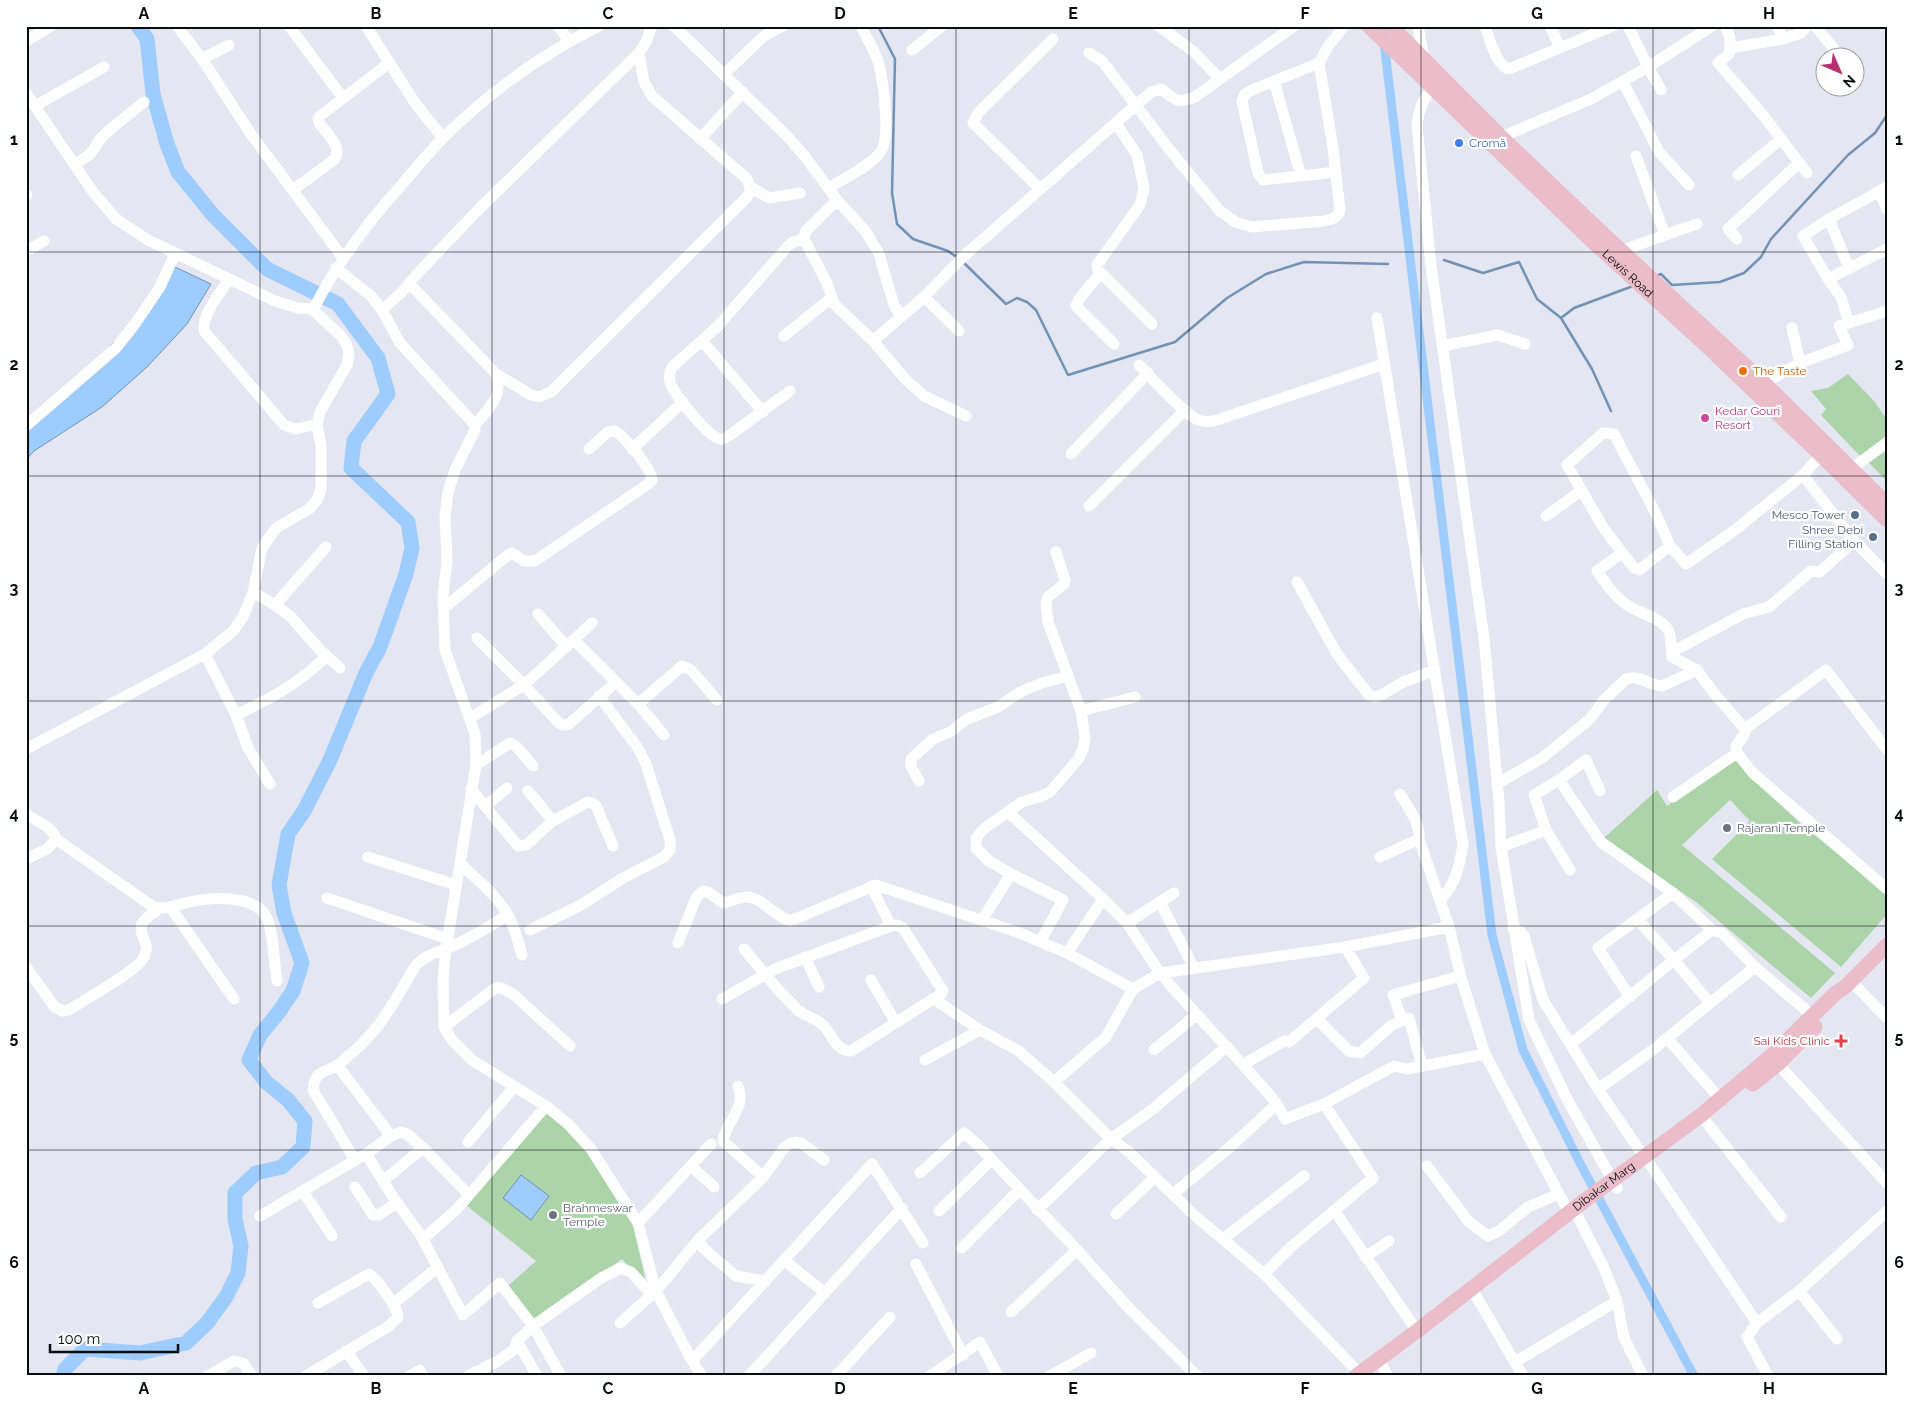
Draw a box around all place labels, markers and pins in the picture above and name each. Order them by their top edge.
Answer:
place label: Cromā [1469,136,1506,150]
marker: Cromā [1453,137,1465,149]
place label: The Taste [1753,364,1806,378]
marker: The Taste [1737,365,1749,377]
place label: Kedar Gouri Resort [1715,404,1780,432]
marker: Kedar Gouri Resort [1699,412,1711,424]
place label: Mesco Tower [1772,508,1846,522]
marker: Mesco Tower [1849,509,1861,521]
place label: Shree Debi Filling Station [1788,523,1863,551]
marker: Shree Debi Filling Station [1867,531,1879,543]
place label: Rajarani Temple [1737,821,1825,835]
marker: Rajarani Temple [1721,822,1733,834]
place label: Sai Kids Clinic [1754,1034,1830,1048]
marker: Sai Kids Clinic [1834,1034,1848,1048]
place label: Brahmeswar Temple [563,1201,634,1229]
marker: Brahmeswar Temple [547,1209,559,1221]

